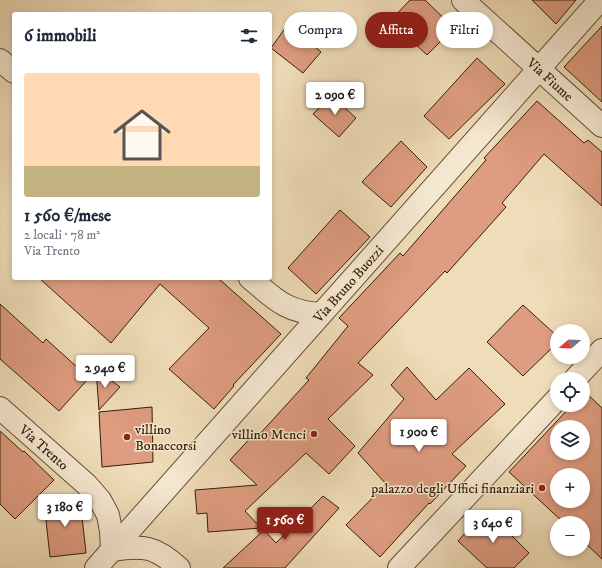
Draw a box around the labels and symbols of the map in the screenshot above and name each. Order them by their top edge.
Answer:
street label: Via Fiume [522,54,577,106]
pin: 2 090 € [298,82,372,116]
street label: Via Bruno Buozzi [309,242,388,328]
north arrow [550,324,590,364]
pin: 2 940 € [68,355,142,389]
pin: 1 900 € [382,419,456,453]
street label: Via Trento [14,421,72,475]
place label: villino Bonaccorsi [134,421,197,455]
place label: villino Menci [231,426,306,444]
marker: villino Menci [309,429,319,439]
marker: villino Bonaccorsi [122,432,132,442]
place label: palazzo degli Uffici finanziari [370,480,534,498]
marker: palazzo degli Uffici finanziari [537,483,547,493]
pin: 3 180 € [28,494,102,528]
pin: 1 560 € [248,507,322,541]
pin: 3 640 € [456,510,530,544]

